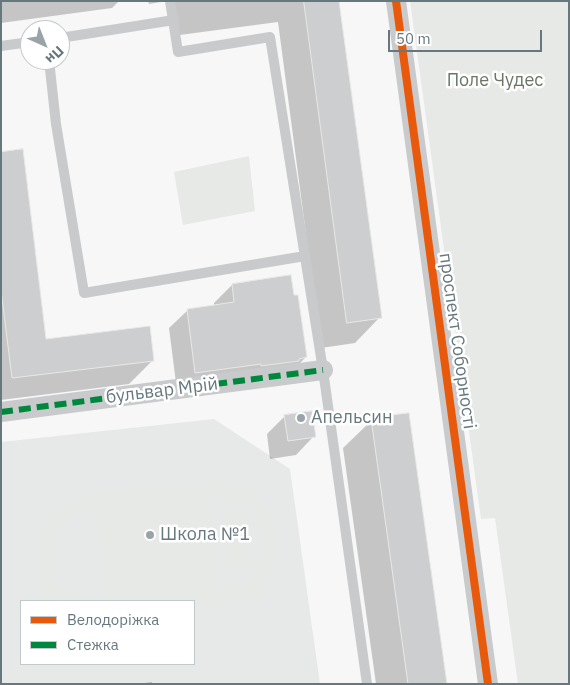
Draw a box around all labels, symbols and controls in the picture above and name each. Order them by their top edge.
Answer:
north arrow [20,20,70,70]
scale bar [390,20,544,52]
text: 50 m [396,29,431,48]
text: Пн [42,42,68,68]
park label: Поле Чудес [447,70,543,92]
street label: проспект Соборності [434,252,480,430]
street label: бульвар Мрій [105,373,219,409]
place label: Апельсин [311,407,392,429]
marker: Апельсин [295,412,307,424]
place label: Школа №1 [160,524,250,546]
marker: Школа №1 [144,529,156,541]
legend [20,600,195,665]
text: Велодоріжка [67,610,159,629]
text: Стежка [67,635,119,654]

